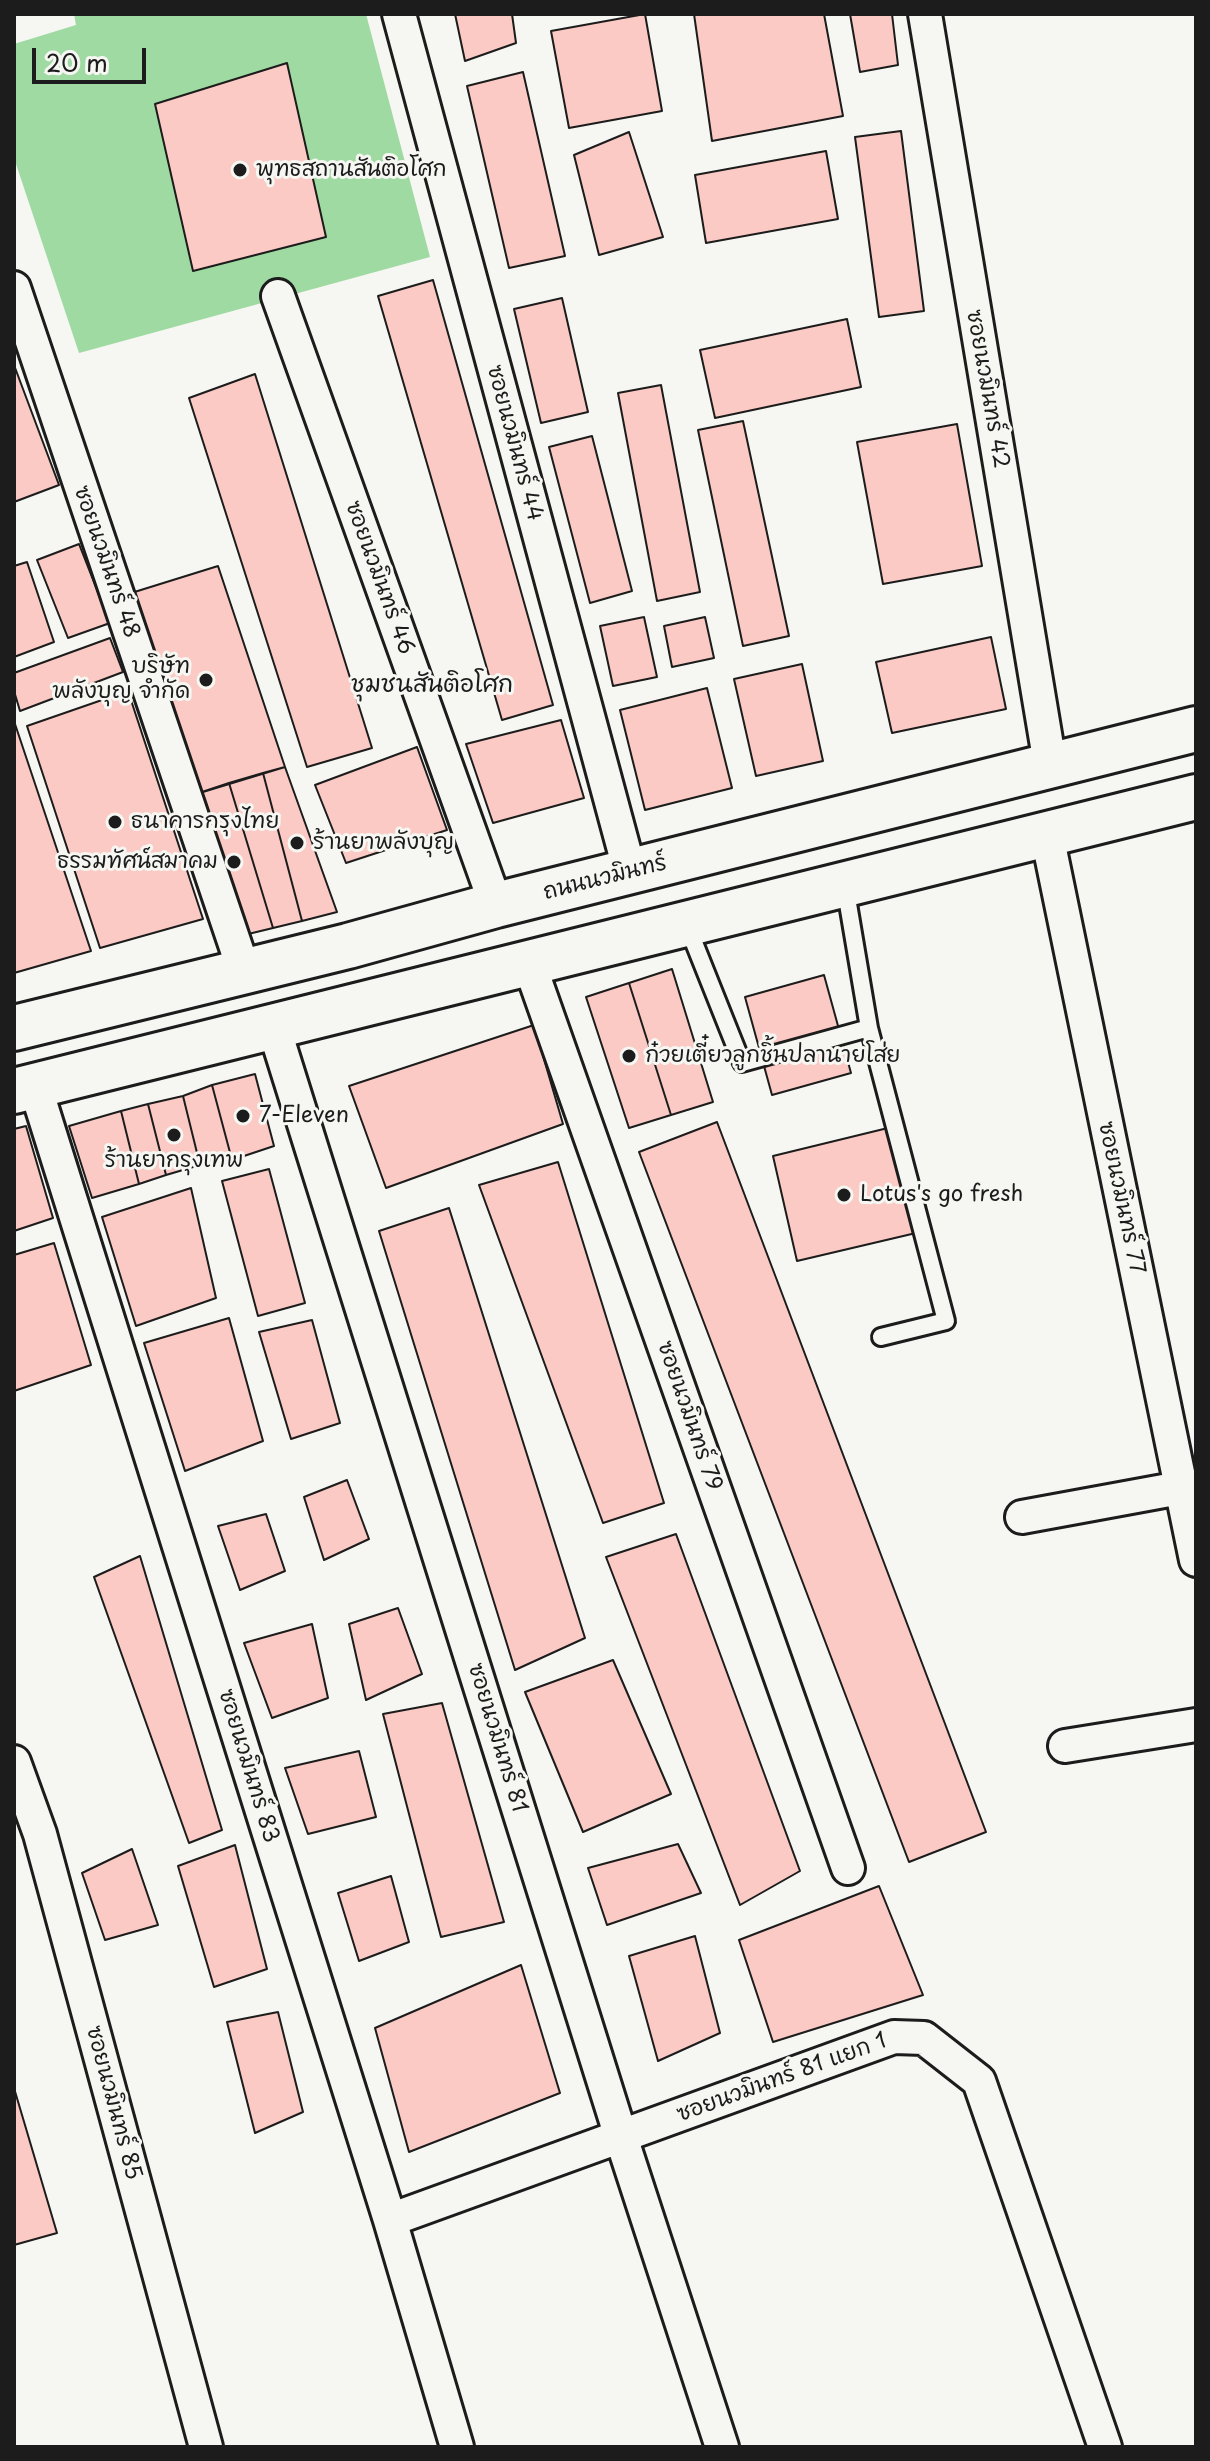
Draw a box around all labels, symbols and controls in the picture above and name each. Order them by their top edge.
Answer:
scale bar [36,32,150,82]
text: 20 m [46,44,108,80]
place label: พุทธสถานสันติอโศก [256,157,447,183]
marker: พุทธสถานสันติอโศก [231,161,249,179]
street label: ซอยนวมินทร์ 42 [960,308,1014,470]
street label: ซอยนวมินทร์ 44 [481,362,547,524]
street label: ซอยนวมินทร์ 48 [68,482,144,642]
street label: ซอยนวมินทร์ 46 [339,498,419,658]
place label: บริษัท พลังบุญ จำกัด [52,654,190,706]
marker: บริษัท พลังบุญ จำกัด [197,671,215,689]
district label: ชุมชนสันติอโศก [351,671,513,699]
place label: ธนาคารกรุงไทย [131,809,279,835]
marker: ธนาคารกรุงไทย [106,813,124,831]
place label: ร้านยาพลังบุญ [313,830,454,856]
marker: ร้านยาพลังบุญ [288,834,306,852]
place label: ธรรมทัศน์สมาคม [57,849,218,875]
street label: ถนนนวมินทร์ [541,850,669,906]
marker: ธรรมทัศน์สมาคม [225,853,243,871]
place label: ก๋วยเตี๋ยวลูกชิ้นปลานายโส่ย [645,1043,901,1069]
marker: ก๋วยเตี๋ยวลูกชิ้นปลานายโส่ย [620,1047,638,1065]
place label: 7-Eleven [259,1103,349,1129]
marker: 7-Eleven [234,1107,252,1125]
street label: ซอยนวมินทร์ 77 [1092,1119,1150,1277]
marker: ร้านยากรุงเทพ [165,1126,183,1144]
place label: ร้านยากรุงเทพ [104,1148,244,1174]
place label: Lotus's go fresh [860,1182,1023,1208]
marker: Lotus's go fresh [835,1186,853,1204]
street label: ซอยนวมินทร์ 79 [651,1338,727,1494]
street label: ซอยนวมินทร์ 81 [462,1660,532,1816]
street label: ซอยนวมินทร์ 83 [212,1686,284,1846]
street label: ซอยนวมินทร์ 85 [80,2023,146,2183]
street label: ซอยนวมินทร์ 81 แยก 1 [673,2028,891,2128]

